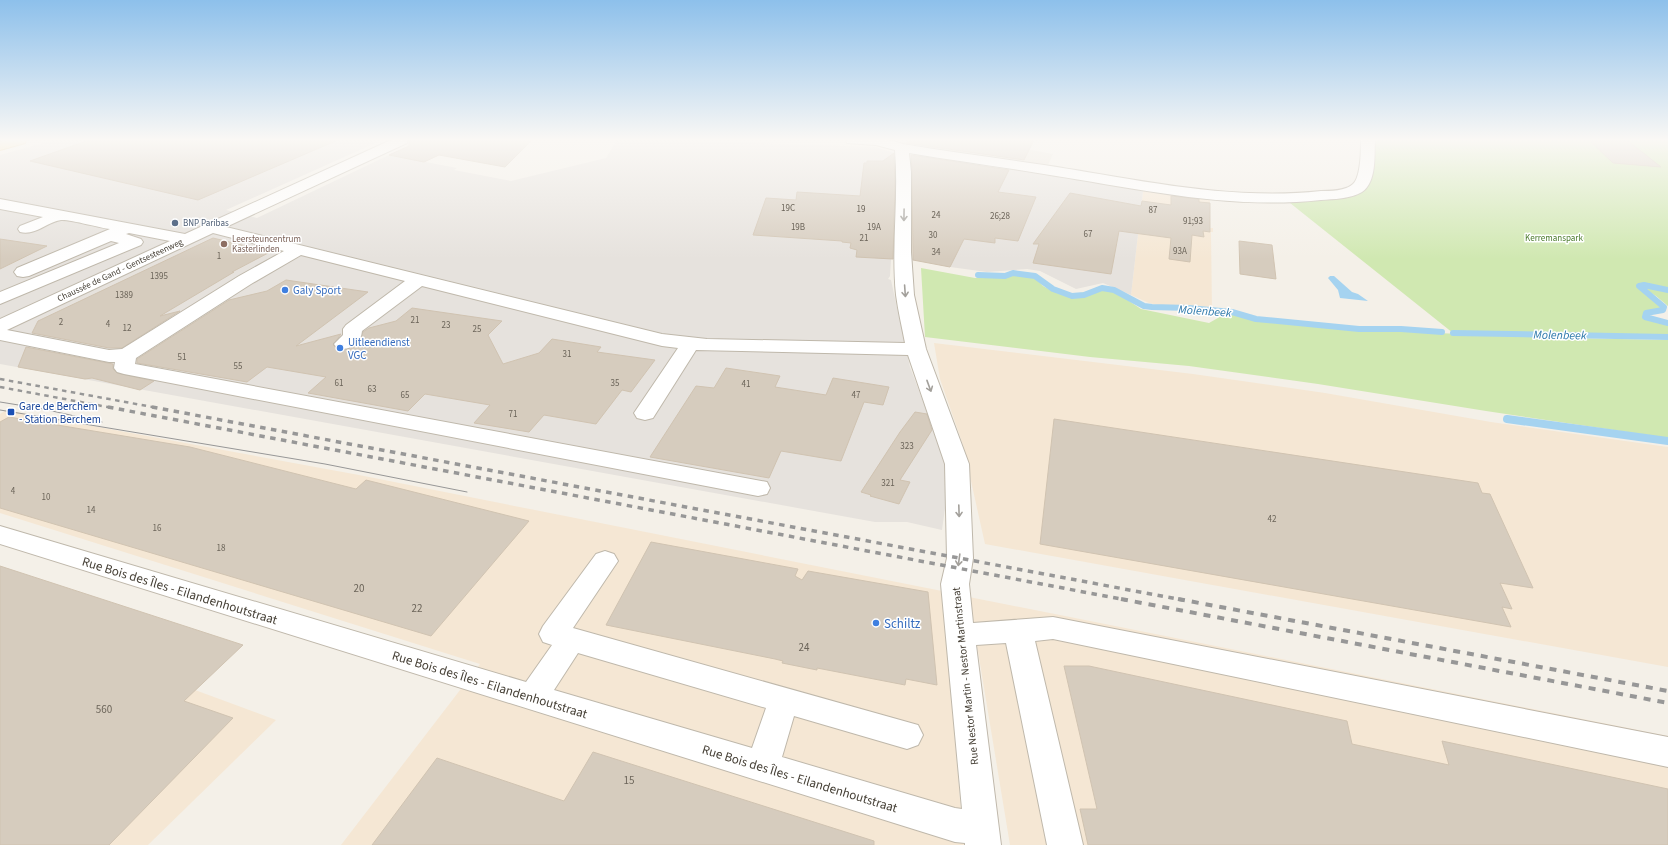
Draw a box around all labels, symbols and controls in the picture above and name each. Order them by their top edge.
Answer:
house number: 19C [781,202,795,215]
house number: 19 [857,203,866,216]
house number: 87 [1149,204,1158,217]
one-way arrow [900,208,908,221]
house number: 24 [932,209,941,222]
house number: 26;28 [990,210,1011,223]
house number: 91;93 [1183,215,1204,228]
place label: BNP Paribas [183,217,229,230]
marker: BNP Paribas [170,218,180,228]
house number: 19B [791,221,805,234]
house number: 19A [867,221,881,234]
house number: 67 [1084,228,1093,241]
house number: 30 [929,229,938,242]
house number: 21 [860,232,868,245]
park label: Kerremanspark [1525,232,1583,245]
place label: Leersteuncentrum Kasterlinden [232,233,301,256]
street label: Chaussée de Gand - Gentsesteenweg [55,235,186,305]
marker: Leersteuncentrum Kasterlinden [219,239,229,249]
house number: 93A [1173,245,1187,258]
house number: 34 [932,246,941,259]
house number: 1 [217,250,221,263]
house number: 1395 [150,270,168,283]
place label: Galy Sport [293,283,341,298]
one-way arrow [901,284,908,297]
marker: Galy Sport [280,285,290,295]
house number: 1389 [115,289,133,302]
water label: Molenbeek [1178,301,1232,322]
house number: 21 [411,314,419,327]
house number: 2 [59,316,64,329]
house number: 4 [106,318,111,331]
house number: 23 [442,319,451,332]
house number: 12 [123,322,132,335]
house number: 25 [473,323,482,336]
water label: Molenbeek [1533,327,1587,344]
place label: Uitleendienst VGC [348,335,410,363]
marker: Uitleendienst VGC [335,343,345,353]
house number: 31 [563,348,571,361]
house number: 51 [178,351,186,364]
house number: 55 [234,360,243,373]
house number: 61 [335,377,343,390]
house number: 35 [611,377,620,390]
house number: 41 [742,378,750,391]
one-way arrow [925,379,933,391]
house number: 63 [368,383,377,396]
house number: 65 [401,389,410,402]
house number: 47 [852,389,861,402]
place label: Gare de Berchem - Station Berchem [19,399,101,427]
marker: Gare de Berchem - Station Berchem [6,407,16,417]
house number: 71 [509,408,517,421]
house number: 323 [900,440,914,453]
house number: 321 [881,477,895,490]
house number: 4 [11,485,16,498]
house number: 10 [42,491,51,504]
house number: 14 [87,504,96,517]
one-way arrow [955,504,963,517]
house number: 42 [1268,513,1277,526]
house number: 16 [153,522,162,535]
house number: 18 [217,542,226,555]
street label: Rue Bois des Îles - Eilandenhoutstraat [80,553,280,629]
one-way arrow [955,553,963,566]
house number: 20 [354,581,364,596]
street label: Rue Nestor Martin - Nestor Martinstraat [949,586,982,766]
house number: 22 [412,601,422,616]
place label: Schiltz [884,615,921,633]
marker: Schiltz [871,618,881,628]
house number: 24 [799,640,810,655]
street label: Rue Bois des Îles - Eilandenhoutstraat [390,647,590,723]
house number: 560 [96,702,112,717]
street label: Rue Bois des Îles - Eilandenhoutstraat [700,741,900,817]
house number: 15 [624,773,634,788]

